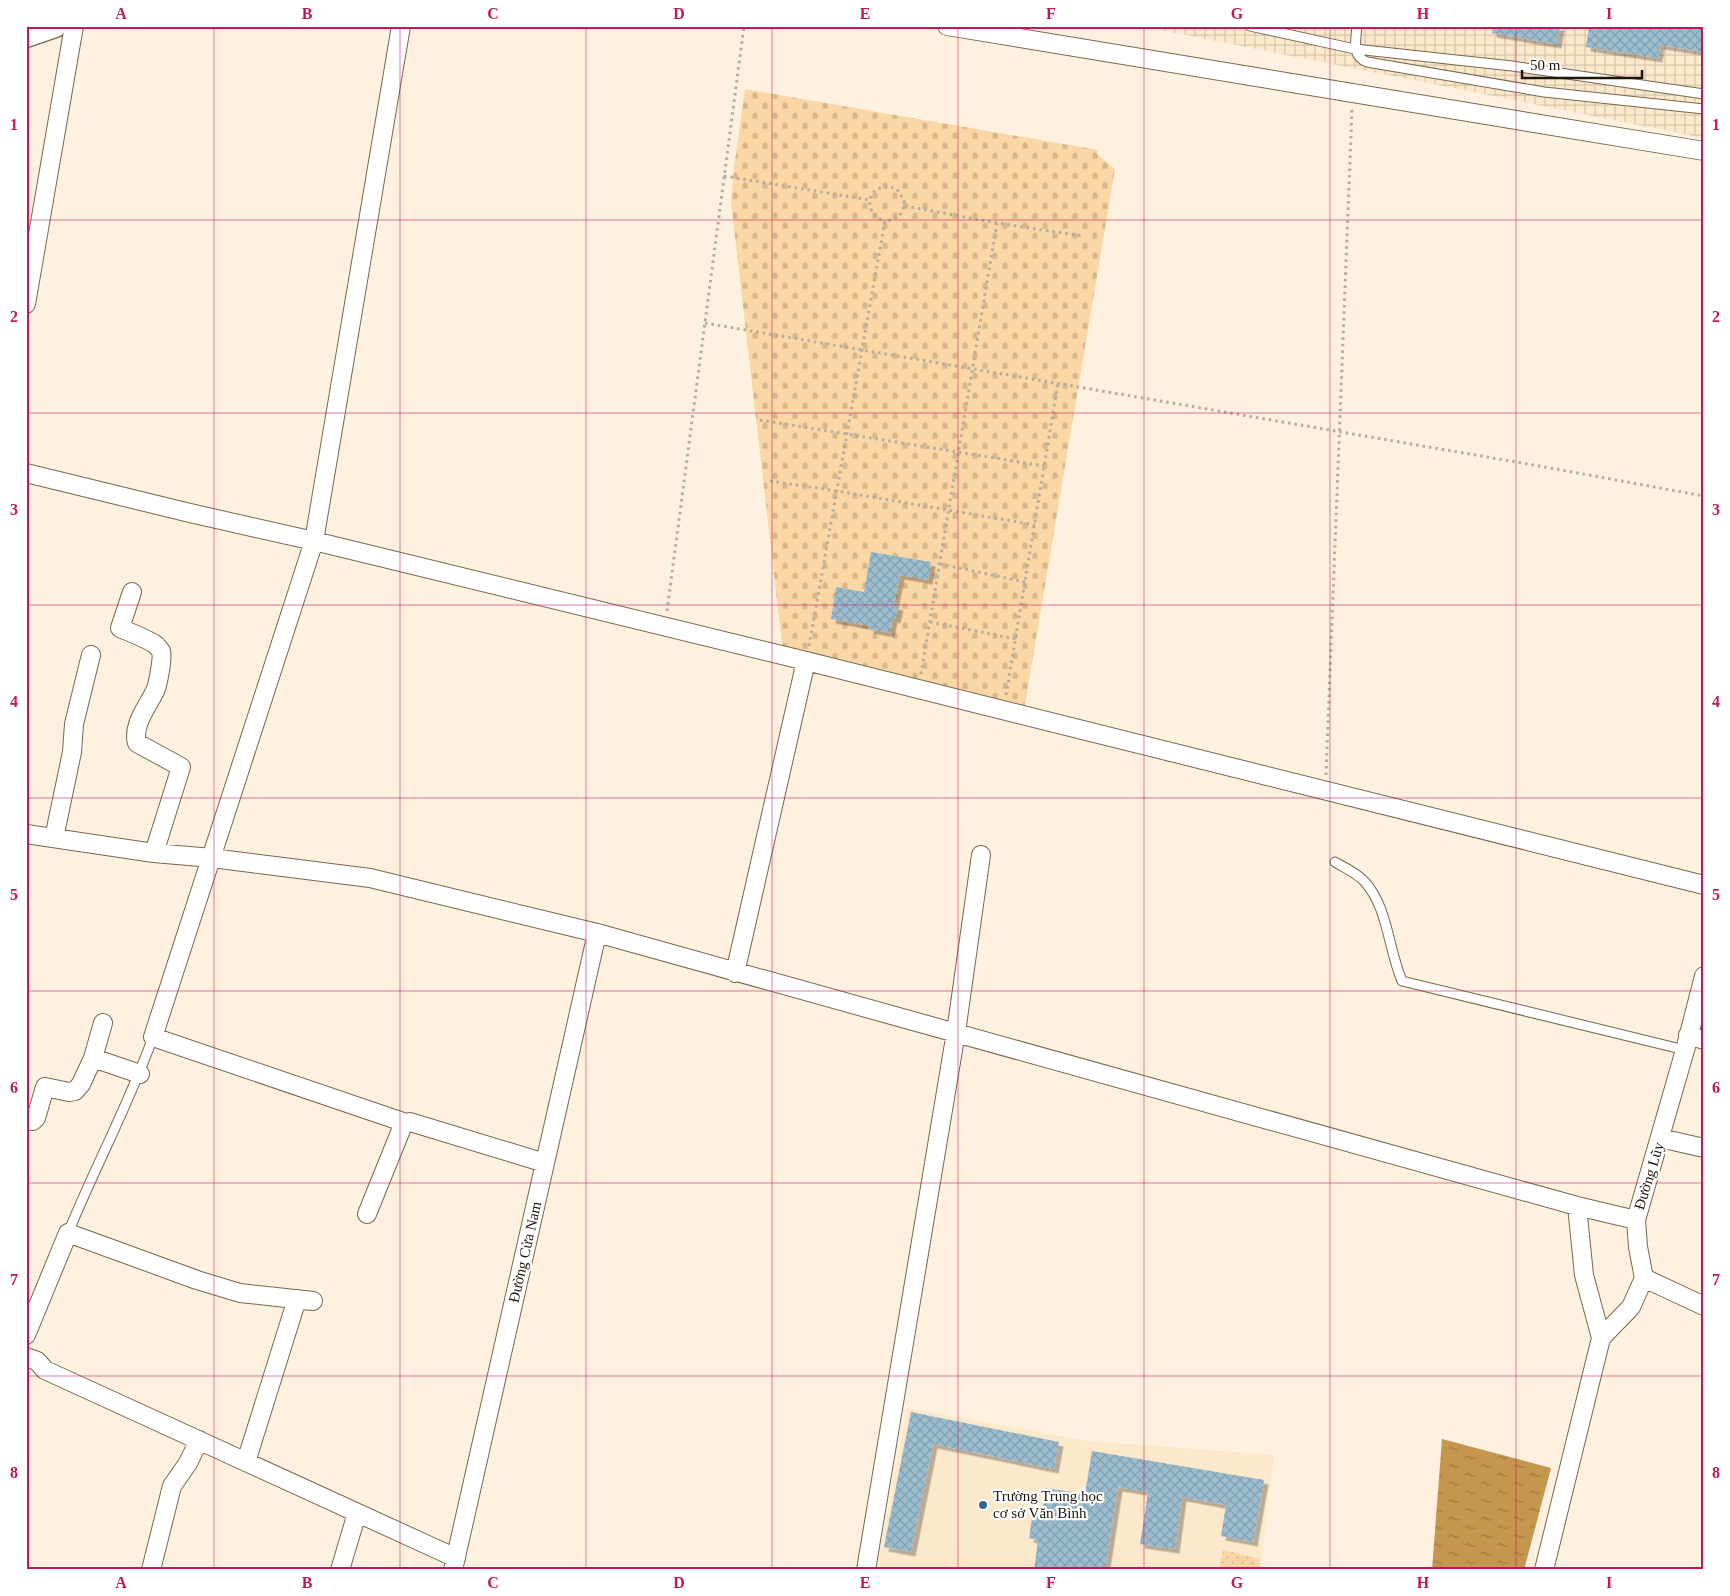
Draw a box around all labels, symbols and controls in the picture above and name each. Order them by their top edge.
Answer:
text: A [115,5,127,22]
text: B [302,5,313,22]
text: C [487,5,499,22]
text: D [673,5,685,22]
text: E [860,5,870,22]
text: F [1046,5,1056,22]
text: G [1231,5,1244,22]
text: H [1417,5,1430,22]
text: I [1606,5,1612,22]
scale bar [1522,48,1642,80]
text: 50 m [1530,57,1561,73]
text: 1 [10,116,18,133]
text: 1 [1712,116,1720,133]
text: 2 [10,308,18,325]
text: 2 [1712,308,1720,325]
text: 3 [10,501,18,518]
text: 3 [1712,501,1720,518]
text: 4 [10,693,18,710]
text: 4 [1712,693,1720,710]
text: 5 [10,886,18,903]
text: 5 [1712,886,1720,903]
text: 6 [10,1079,18,1096]
text: 6 [1712,1079,1720,1096]
street label: Đường Lũy [1631,1140,1667,1212]
street label: Đường Cửa Nam [506,1200,544,1304]
text: 7 [10,1271,18,1288]
text: 7 [1712,1271,1720,1288]
text: 8 [10,1464,18,1481]
text: 8 [1712,1464,1720,1481]
place label: Trường Trung học cơ sở Văn Bình [993,1488,1103,1521]
marker: Trường Trung học cơ sở Văn Bình [977,1499,989,1511]
text: A [115,1574,127,1591]
text: B [302,1574,313,1591]
text: C [487,1574,499,1591]
text: D [673,1574,685,1591]
text: E [860,1574,870,1591]
text: F [1046,1574,1056,1591]
text: G [1231,1574,1244,1591]
text: H [1417,1574,1430,1591]
text: I [1606,1574,1612,1591]

